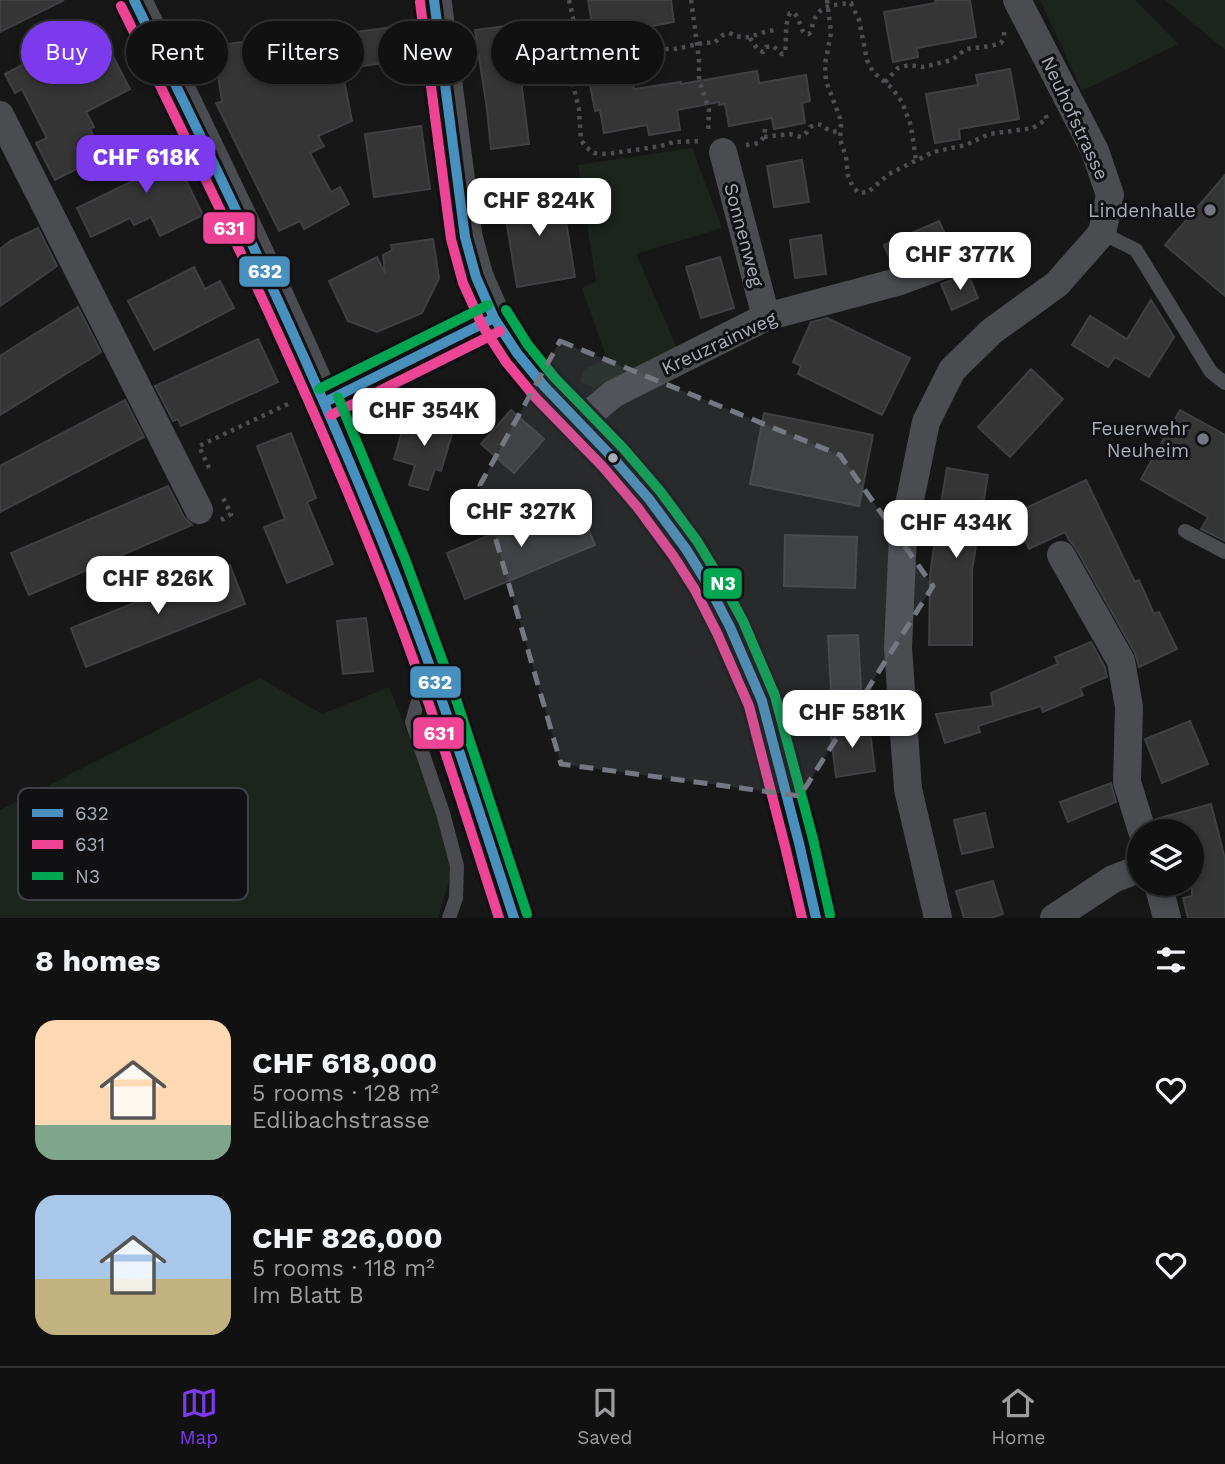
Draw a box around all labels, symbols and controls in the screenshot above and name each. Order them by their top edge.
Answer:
chip: Buy [21,21,112,84]
chip: Rent [126,21,228,84]
chip: Filters [242,21,364,84]
chip: New [378,21,477,84]
chip: Apartment [491,21,664,84]
street label: Neuhofstrasse [1036,52,1114,184]
pin: CHF 618K [74,136,218,195]
text: CHF 618K [92,144,200,171]
pin: CHF 824K [467,178,611,238]
street label: Sonnenweg [719,181,769,290]
text: CHF 824K [483,187,595,214]
place label: Lindenhalle [1088,199,1196,222]
marker: Lindenhalle [1202,202,1218,218]
line badge: 631 [202,211,256,245]
text: 631 [213,217,245,240]
pin: CHF 377K [888,232,1032,292]
text: CHF 377K [905,241,1015,268]
line badge: 632 [238,255,291,288]
text: 632 [248,260,282,283]
street label: Kreuzrainweg [658,306,781,380]
pin: CHF 354K [352,388,496,448]
text: CHF 354K [368,397,480,424]
place label: Feuerwehr Neuheim [1091,417,1189,462]
marker: Feuerwehr Neuheim [1195,431,1211,447]
unlabelled marker [606,451,620,465]
pin: CHF 327K [449,490,593,549]
text: CHF 327K [466,498,576,525]
pin: CHF 434K [884,500,1028,560]
text: CHF 434K [900,509,1012,536]
pin: CHF 826K [86,556,230,616]
text: CHF 826K [102,565,214,592]
line badge: N3 [702,567,743,600]
text: N3 [710,572,736,595]
line badge: 632 [409,665,462,699]
text: 632 [418,671,452,694]
pin: CHF 581K [780,690,924,750]
text: CHF 581K [799,699,905,726]
line badge: 631 [412,716,465,750]
text: 631 [423,722,455,745]
legend [18,788,248,900]
text: 632 [75,802,109,825]
map controls [1127,819,1204,896]
button: layers [1127,819,1204,896]
text: 631 [75,833,105,856]
text: N3 [75,865,100,888]
icon: filters [1152,941,1190,979]
text: 8 homes [35,943,161,978]
text: CHF 618,000 [252,1045,437,1080]
icon: home [91,1048,175,1132]
icon: heart [1152,1071,1190,1109]
text: 5 rooms · 128 m² [252,1080,439,1107]
text: Edlibachstrasse [252,1107,430,1134]
text: CHF 826,000 [252,1220,443,1255]
icon: home [91,1223,175,1307]
icon: heart [1152,1246,1190,1284]
text: 5 rooms · 118 m² [252,1255,435,1282]
text: Im Blatt B [252,1282,364,1309]
tab: Map [179,1384,218,1449]
tab: Saved [577,1384,632,1449]
tab: Home [991,1384,1046,1449]

